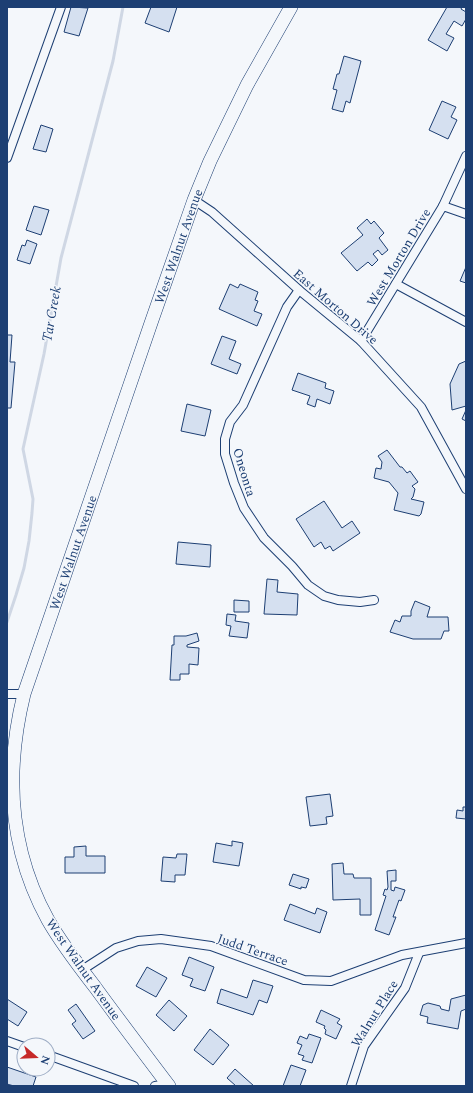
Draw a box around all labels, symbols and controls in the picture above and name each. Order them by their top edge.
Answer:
street label: West Walnut Avenue [150,186,209,306]
street label: West Morton Drive [362,205,436,310]
street label: East Morton Drive [288,264,382,349]
water label: Tar Creek [36,284,67,344]
street label: Oneonta [227,446,261,500]
street label: West Walnut Avenue [44,492,102,613]
street label: West Walnut Avenue [40,915,126,1025]
street label: Judd Terrace [215,928,291,971]
street label: Walnut Place [346,976,404,1051]
north arrow [16,1037,56,1077]
text: N [35,1053,54,1067]

